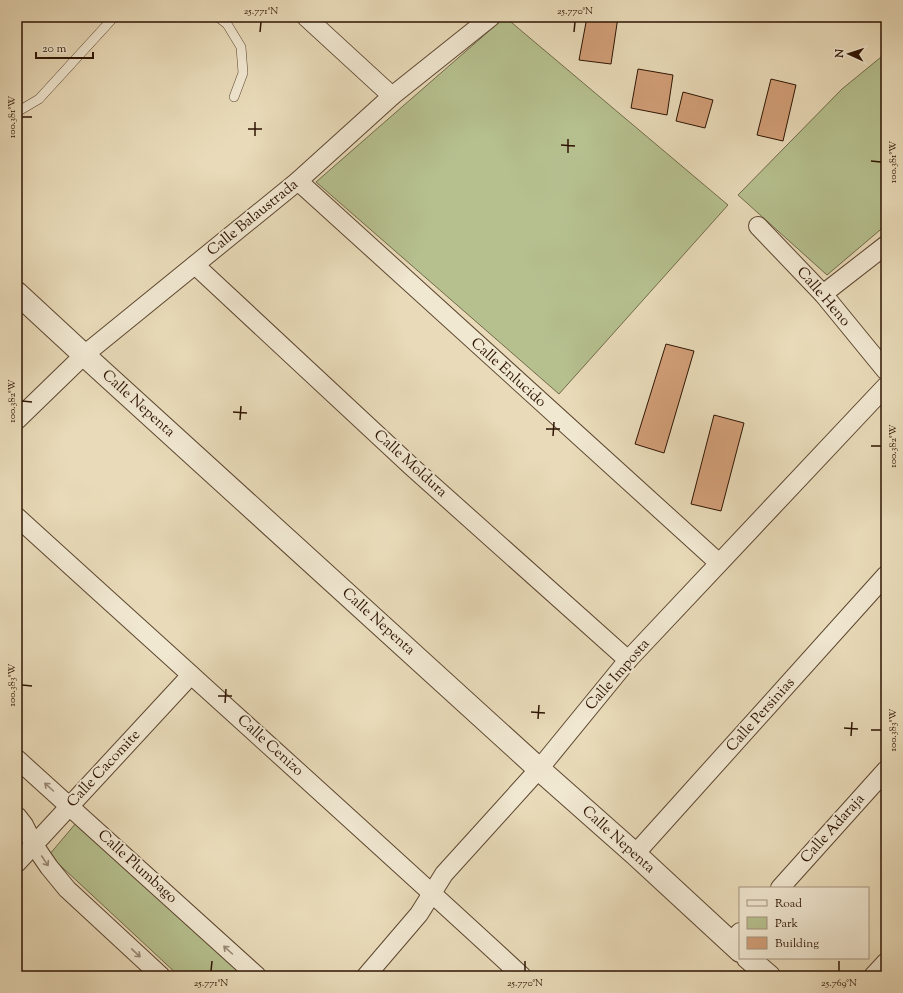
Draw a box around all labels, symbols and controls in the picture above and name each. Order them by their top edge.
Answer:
text: 25.771°N [244,4,278,19]
text: 25.770°N [557,4,593,19]
scale bar [36,34,93,60]
north arrow [829,34,869,74]
text: 20 m [42,40,67,58]
text: N [832,49,848,59]
text: 100.381°W [5,96,20,138]
text: 100.381°W [886,141,901,183]
street label: Calle Balaustrada [203,175,303,261]
street label: Calle Heno [791,263,855,331]
street label: Calle Enlucido [466,333,550,413]
street label: Calle Nepenta [97,365,179,443]
text: 100.382°W [5,379,20,423]
text: 100.382°W [886,424,901,468]
street label: Calle Moldura [369,425,451,503]
street label: Calle Nepenta [337,583,419,661]
street label: Calle Imposta [581,635,655,715]
text: 100.383°W [5,664,20,706]
street label: Calle Persinias [722,673,800,757]
text: 100.383°W [886,709,901,751]
street label: Calle Cenizo [232,710,308,782]
street label: Calle Cacomite [62,725,146,813]
one-way arrow [43,783,54,792]
street label: Calle Adaraja [796,789,870,868]
street label: Calle Nepenta [577,801,659,879]
street label: Calle Plumbago [92,825,182,909]
one-way arrow [41,855,49,867]
legend [739,887,869,959]
text: Road [775,895,802,913]
text: Park [775,915,798,933]
text: Building [775,935,819,953]
one-way arrow [223,945,233,955]
one-way arrow [131,948,141,958]
text: 25.771°N [194,976,228,991]
text: 25.770°N [507,976,543,991]
text: 25.769°N [821,976,857,991]

